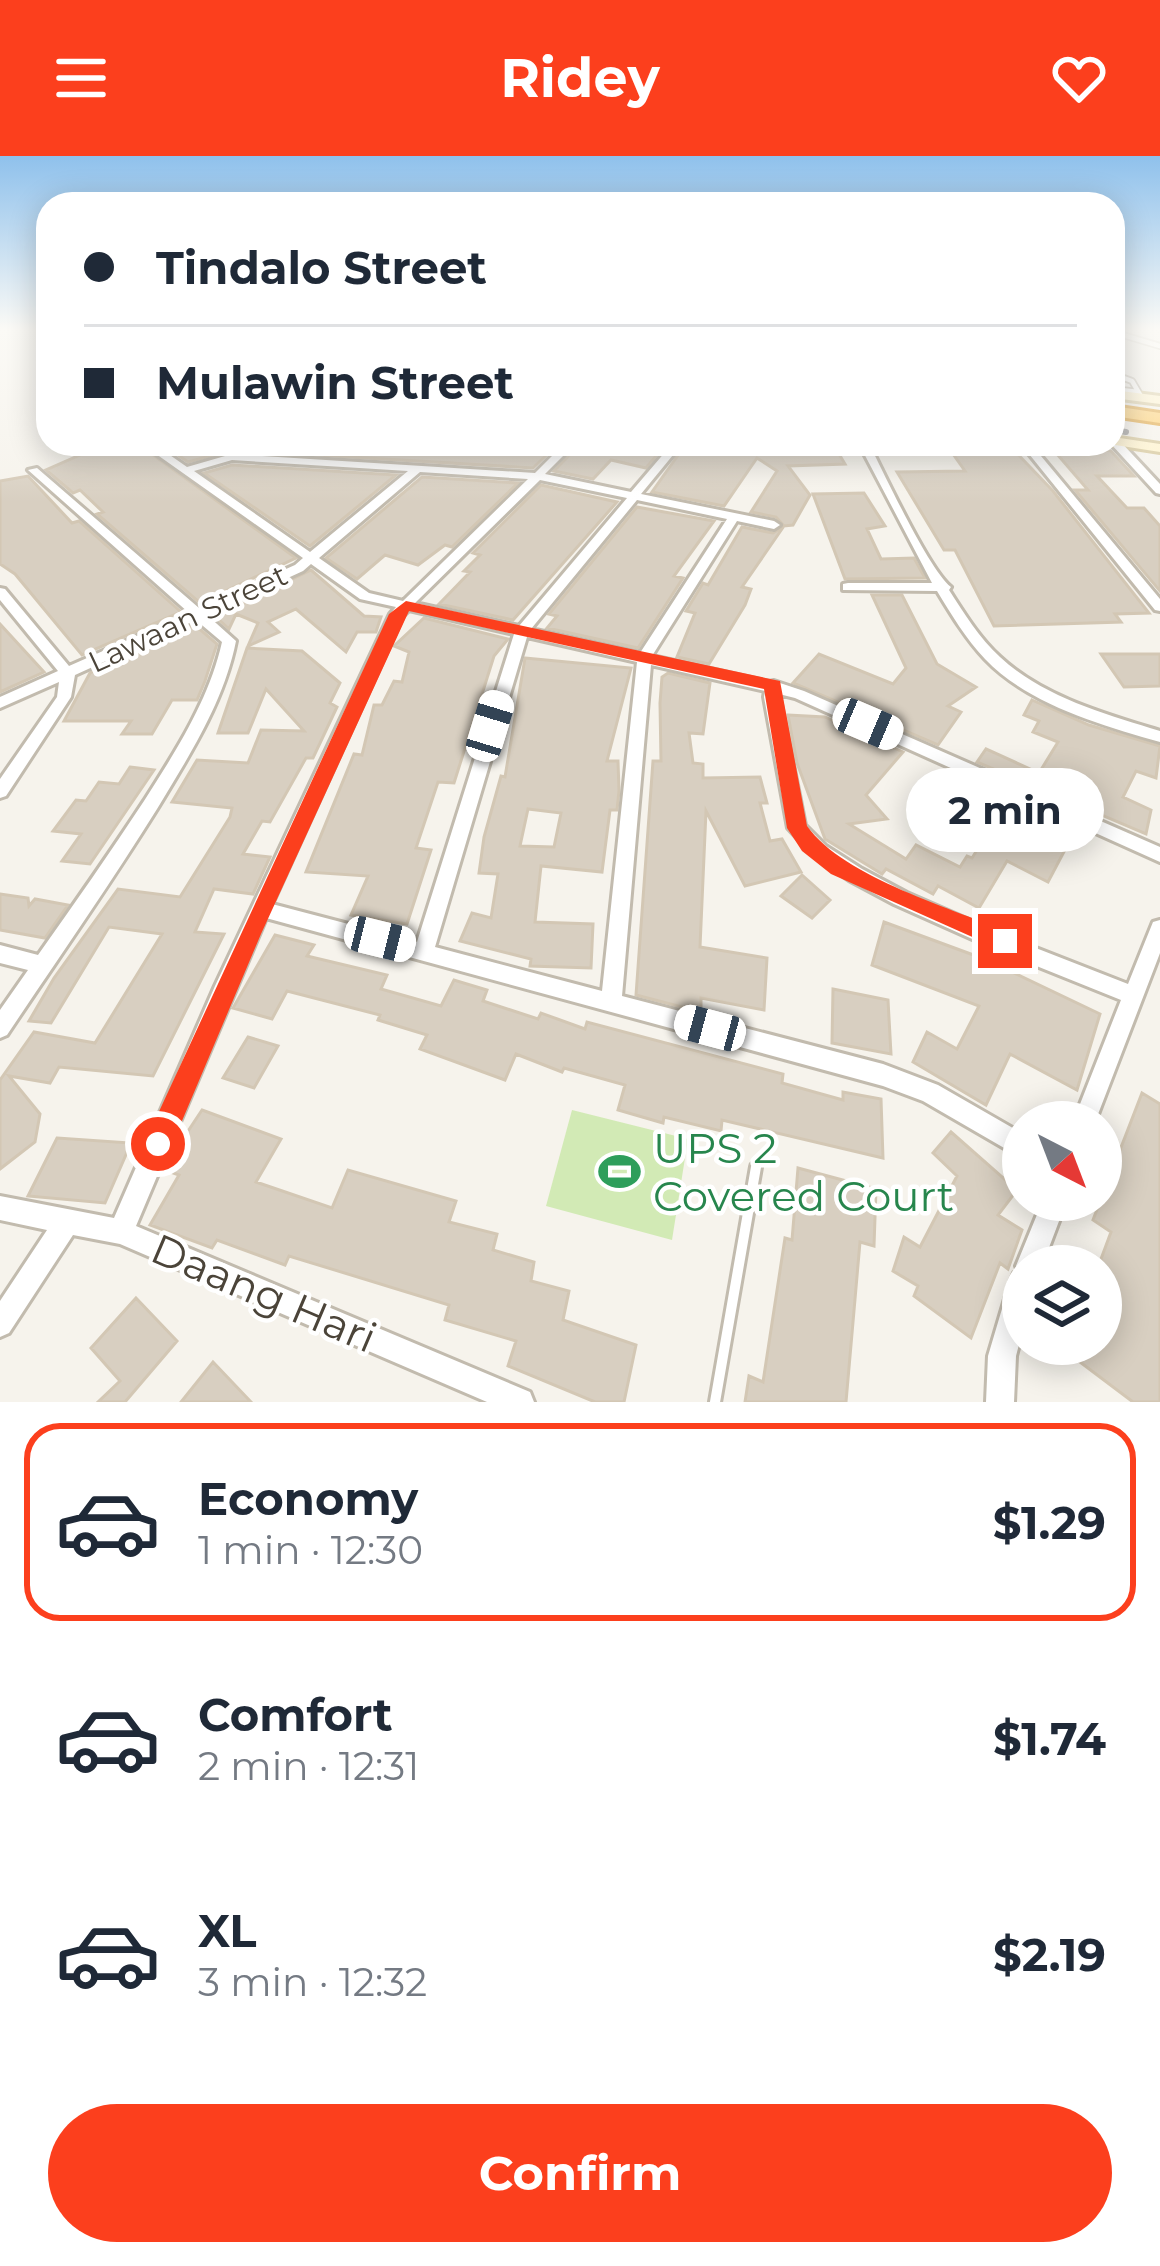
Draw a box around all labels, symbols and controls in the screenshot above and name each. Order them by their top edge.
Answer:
icon: menu [48,45,114,111]
text: Ridey [500,45,660,111]
icon: heart [1046,45,1112,111]
text: Tindalo Street [156,240,487,295]
text: Mulawin Street [156,355,514,410]
street label: Lawaan Street [82,556,293,681]
car [462,686,518,766]
car [828,693,908,755]
callout: 2 min [906,767,1104,851]
text: 2 min [948,786,1062,834]
car [341,913,419,965]
route end [978,914,1032,968]
car [671,1001,749,1055]
north arrow [1002,1101,1122,1221]
map controls [1002,1101,1122,1365]
route start [131,1117,185,1171]
place label: UPS 2 Covered Court [653,1122,954,1222]
sports icon: UPS 2 Covered Court [596,1149,642,1195]
street label: Daang Hari [144,1222,384,1364]
button: layers [1002,1245,1122,1365]
icon: car [54,1468,162,1576]
text: Economy [198,1471,418,1526]
text: $1.29 [993,1495,1106,1550]
text: 1 min · 12:30 [198,1526,423,1574]
icon: car [54,1684,162,1792]
text: Comfort [198,1687,393,1742]
text: $1.74 [993,1711,1106,1766]
text: 2 min · 12:31 [198,1742,419,1790]
icon: car [54,1900,162,2008]
text: XL [198,1903,256,1958]
text: $2.19 [993,1927,1106,1982]
text: 3 min · 12:32 [198,1958,427,2006]
button: Confirm [48,2104,1112,2242]

